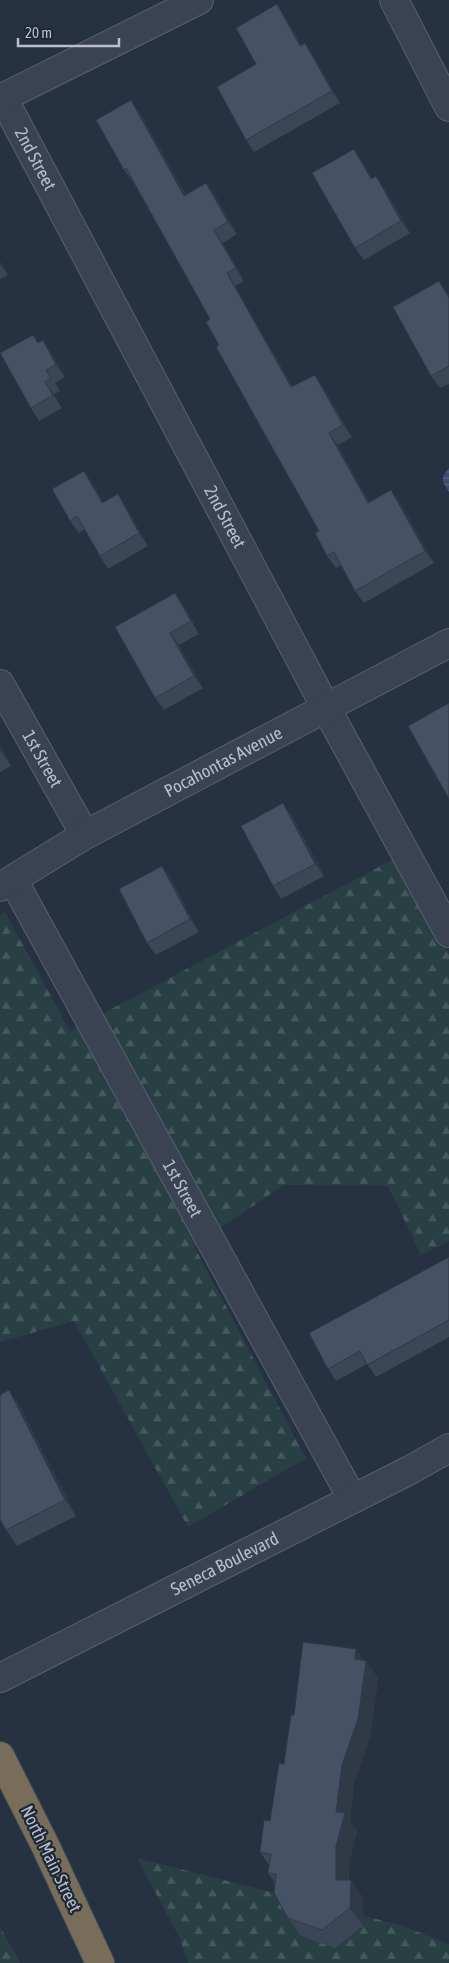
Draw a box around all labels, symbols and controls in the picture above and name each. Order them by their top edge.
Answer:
scale bar [18,15,119,47]
text: 20 m [25,24,52,41]
street label: 2nd Street [11,124,61,194]
street label: 2nd Street [200,482,250,552]
street label: Pocahontas Avenue [161,722,286,801]
street label: 1st Street [18,727,67,791]
street label: 1st Street [159,1156,207,1221]
street label: Seneca Boulevard [167,1528,282,1600]
street label: North Main Street [17,1802,86,1915]

